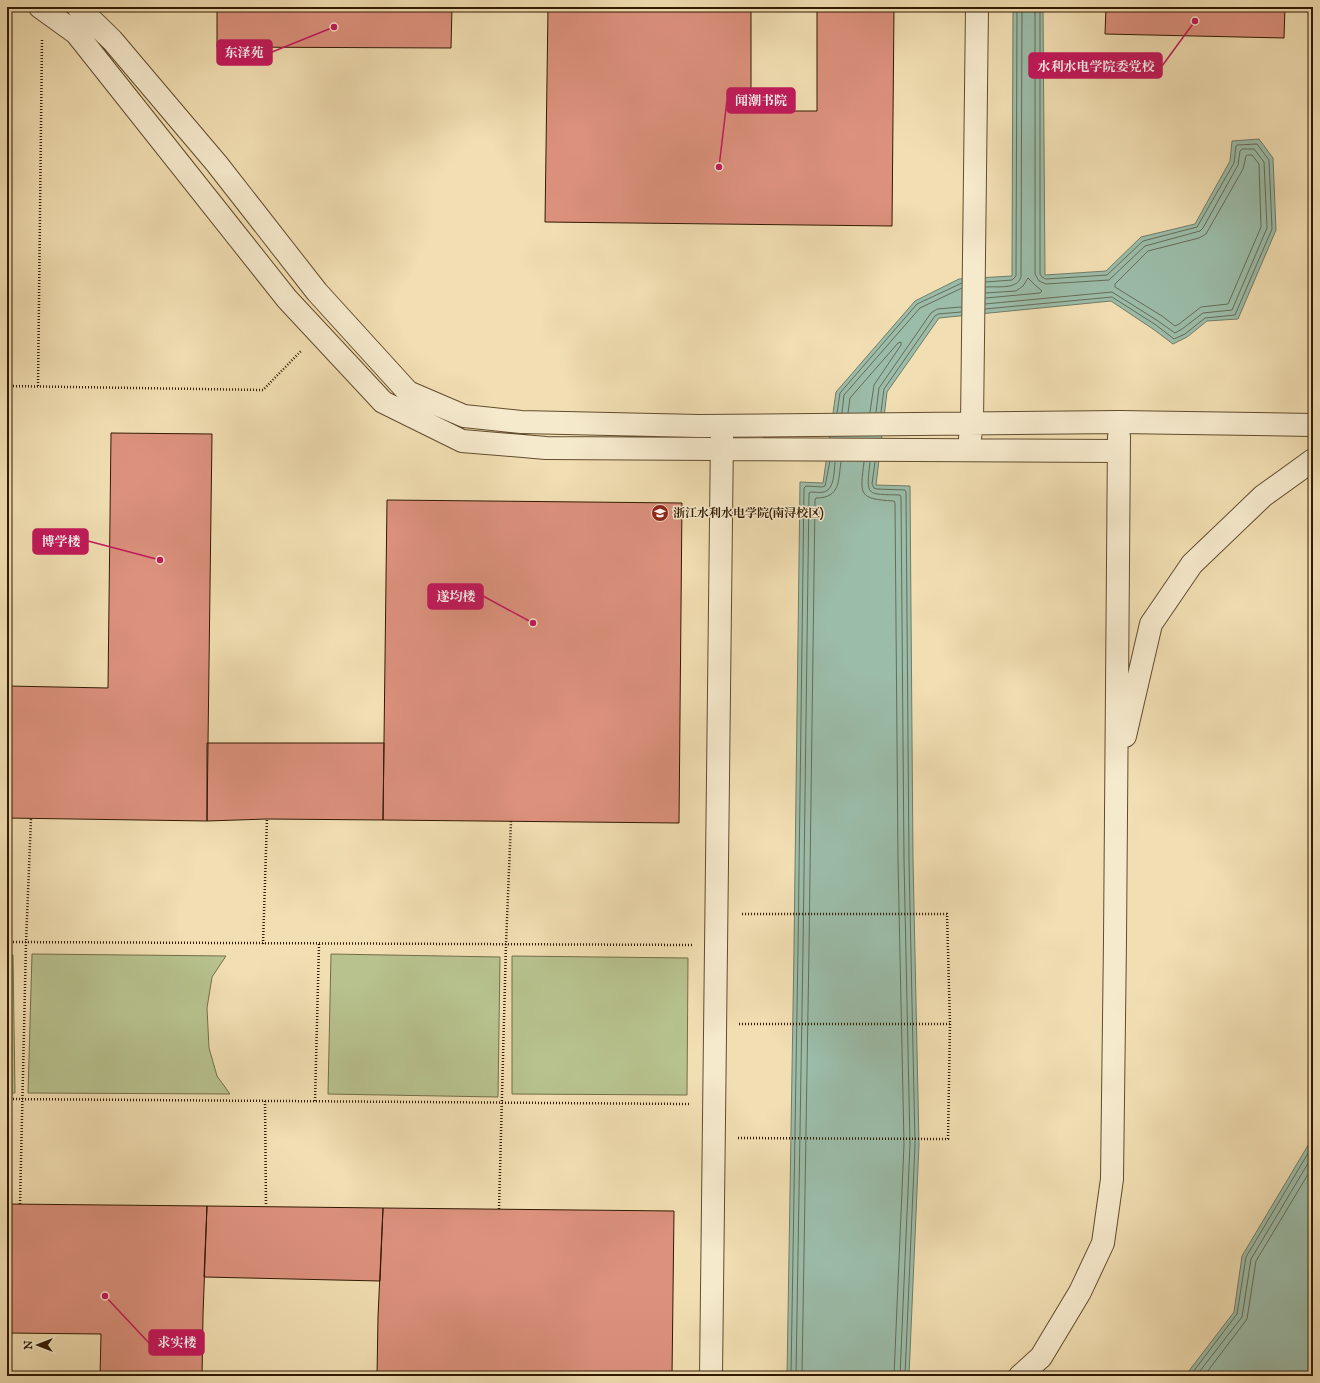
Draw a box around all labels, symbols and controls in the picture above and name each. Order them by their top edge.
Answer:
callout: 东泽苑 [217,40,272,65]
text: 东泽苑 [224,45,264,61]
callout: 水利水电学院委党校 [1029,53,1162,78]
text: 水利水电学院委党校 [1037,59,1155,75]
callout: 闻潮书院 [727,88,795,113]
text: 闻潮书院 [735,93,787,109]
school or university icon: 浙江水利水电学院(南浔校区) [650,503,670,523]
place label: 浙江水利水电学院(南浔校区) [673,506,824,521]
callout: 博学楼 [33,529,88,554]
text: 博学楼 [41,534,81,550]
callout: 遂均楼 [428,584,483,609]
text: 遂均楼 [436,589,476,605]
north arrow [18,1325,58,1365]
callout: 求实楼 [149,1330,204,1355]
text: 求实楼 [157,1335,197,1351]
text: N [22,1340,35,1350]

